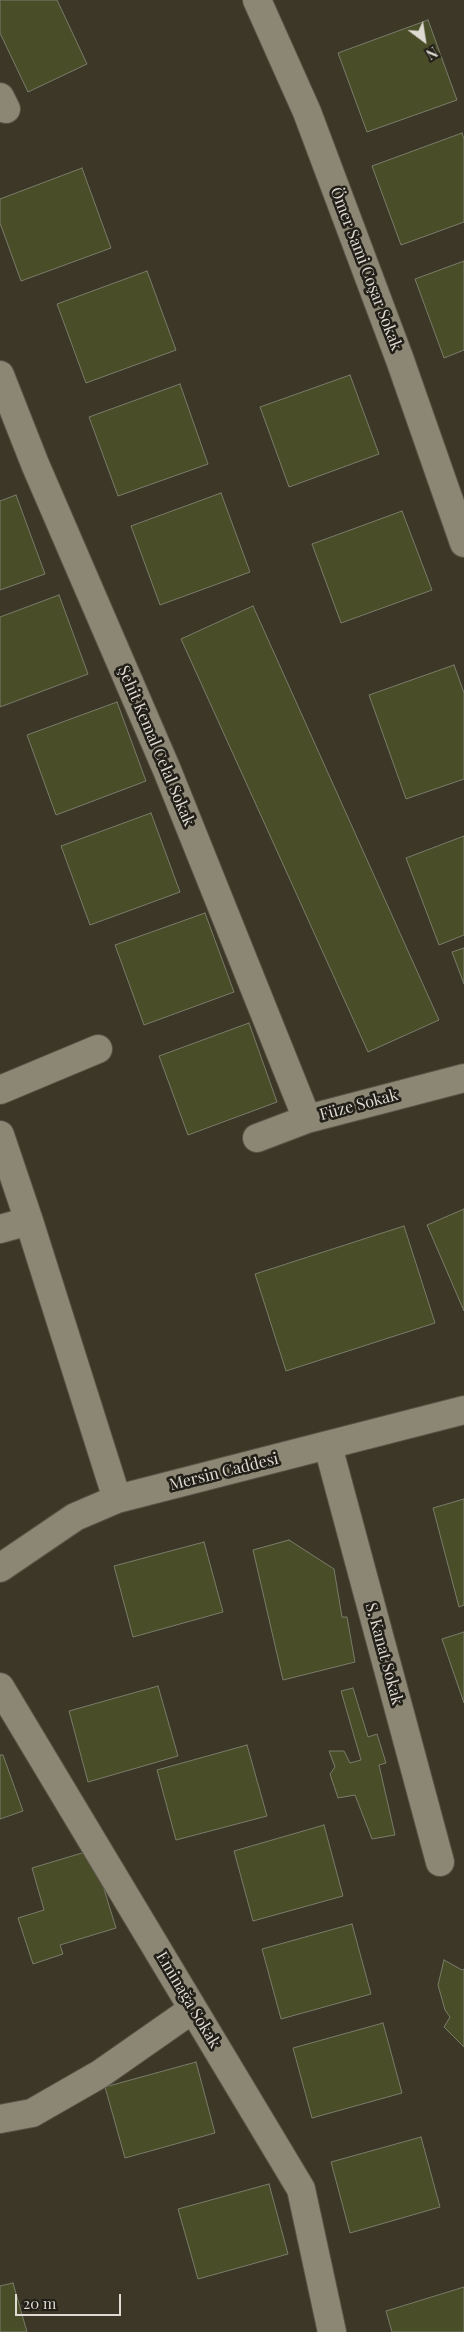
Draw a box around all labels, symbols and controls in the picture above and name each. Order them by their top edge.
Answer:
north arrow [399,15,449,65]
text: N [423,43,441,64]
street label: Ömer Sami Coşar Sokak [326,185,406,353]
street label: Şehit Kemal Celal Sokak [113,663,199,829]
street label: Füze Sokak [318,1085,400,1125]
street label: Mersin Caddesi [167,1449,281,1495]
street label: S. Kanat Sokak [361,1601,407,1707]
street label: Eminağa Sokak [152,1948,224,2052]
scale bar [18,2284,124,2316]
text: 20 m [23,2293,56,2313]

